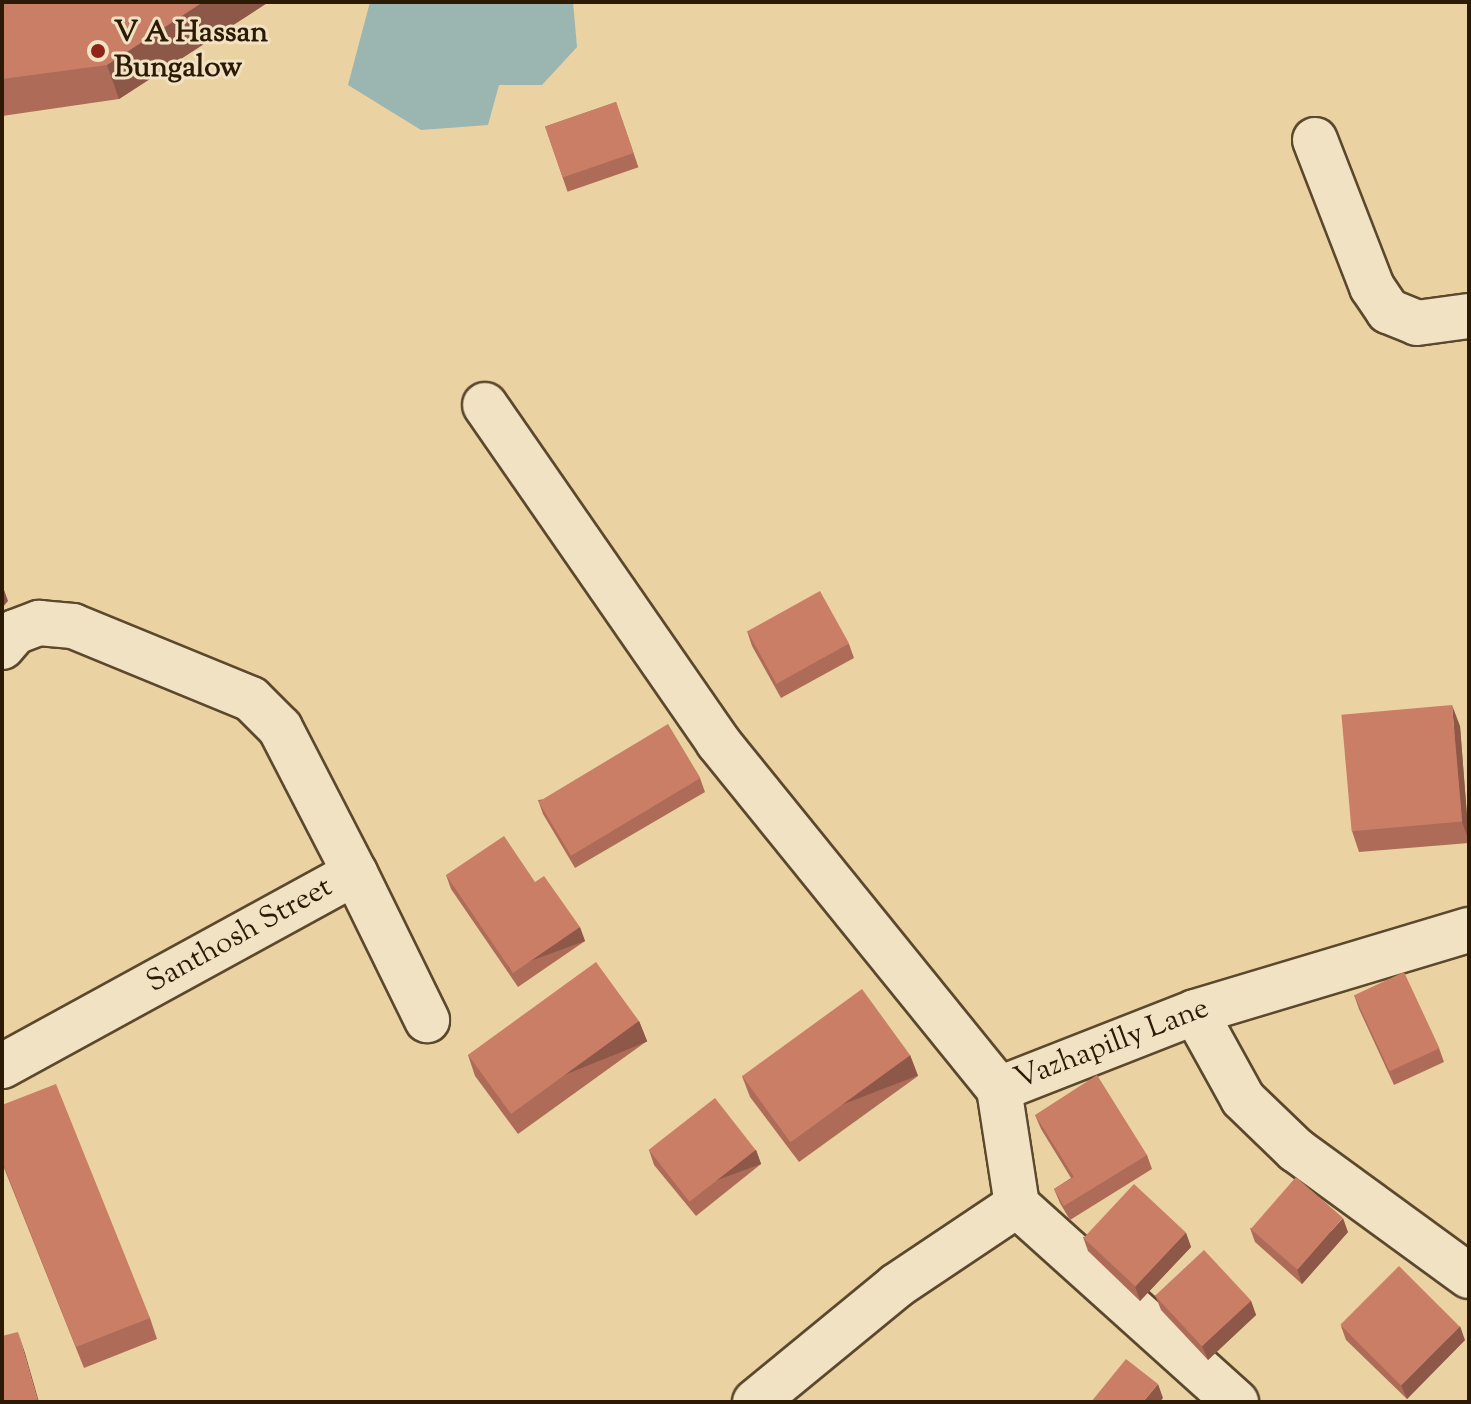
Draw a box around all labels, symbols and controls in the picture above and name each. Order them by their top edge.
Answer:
place label: V A Hassan Bungalow [114,16,268,86]
marker: V A Hassan Bungalow [89,42,107,60]
street label: Santhosh Street [141,870,339,1002]
street label: Vazhapilly Lane [1010,991,1214,1099]

